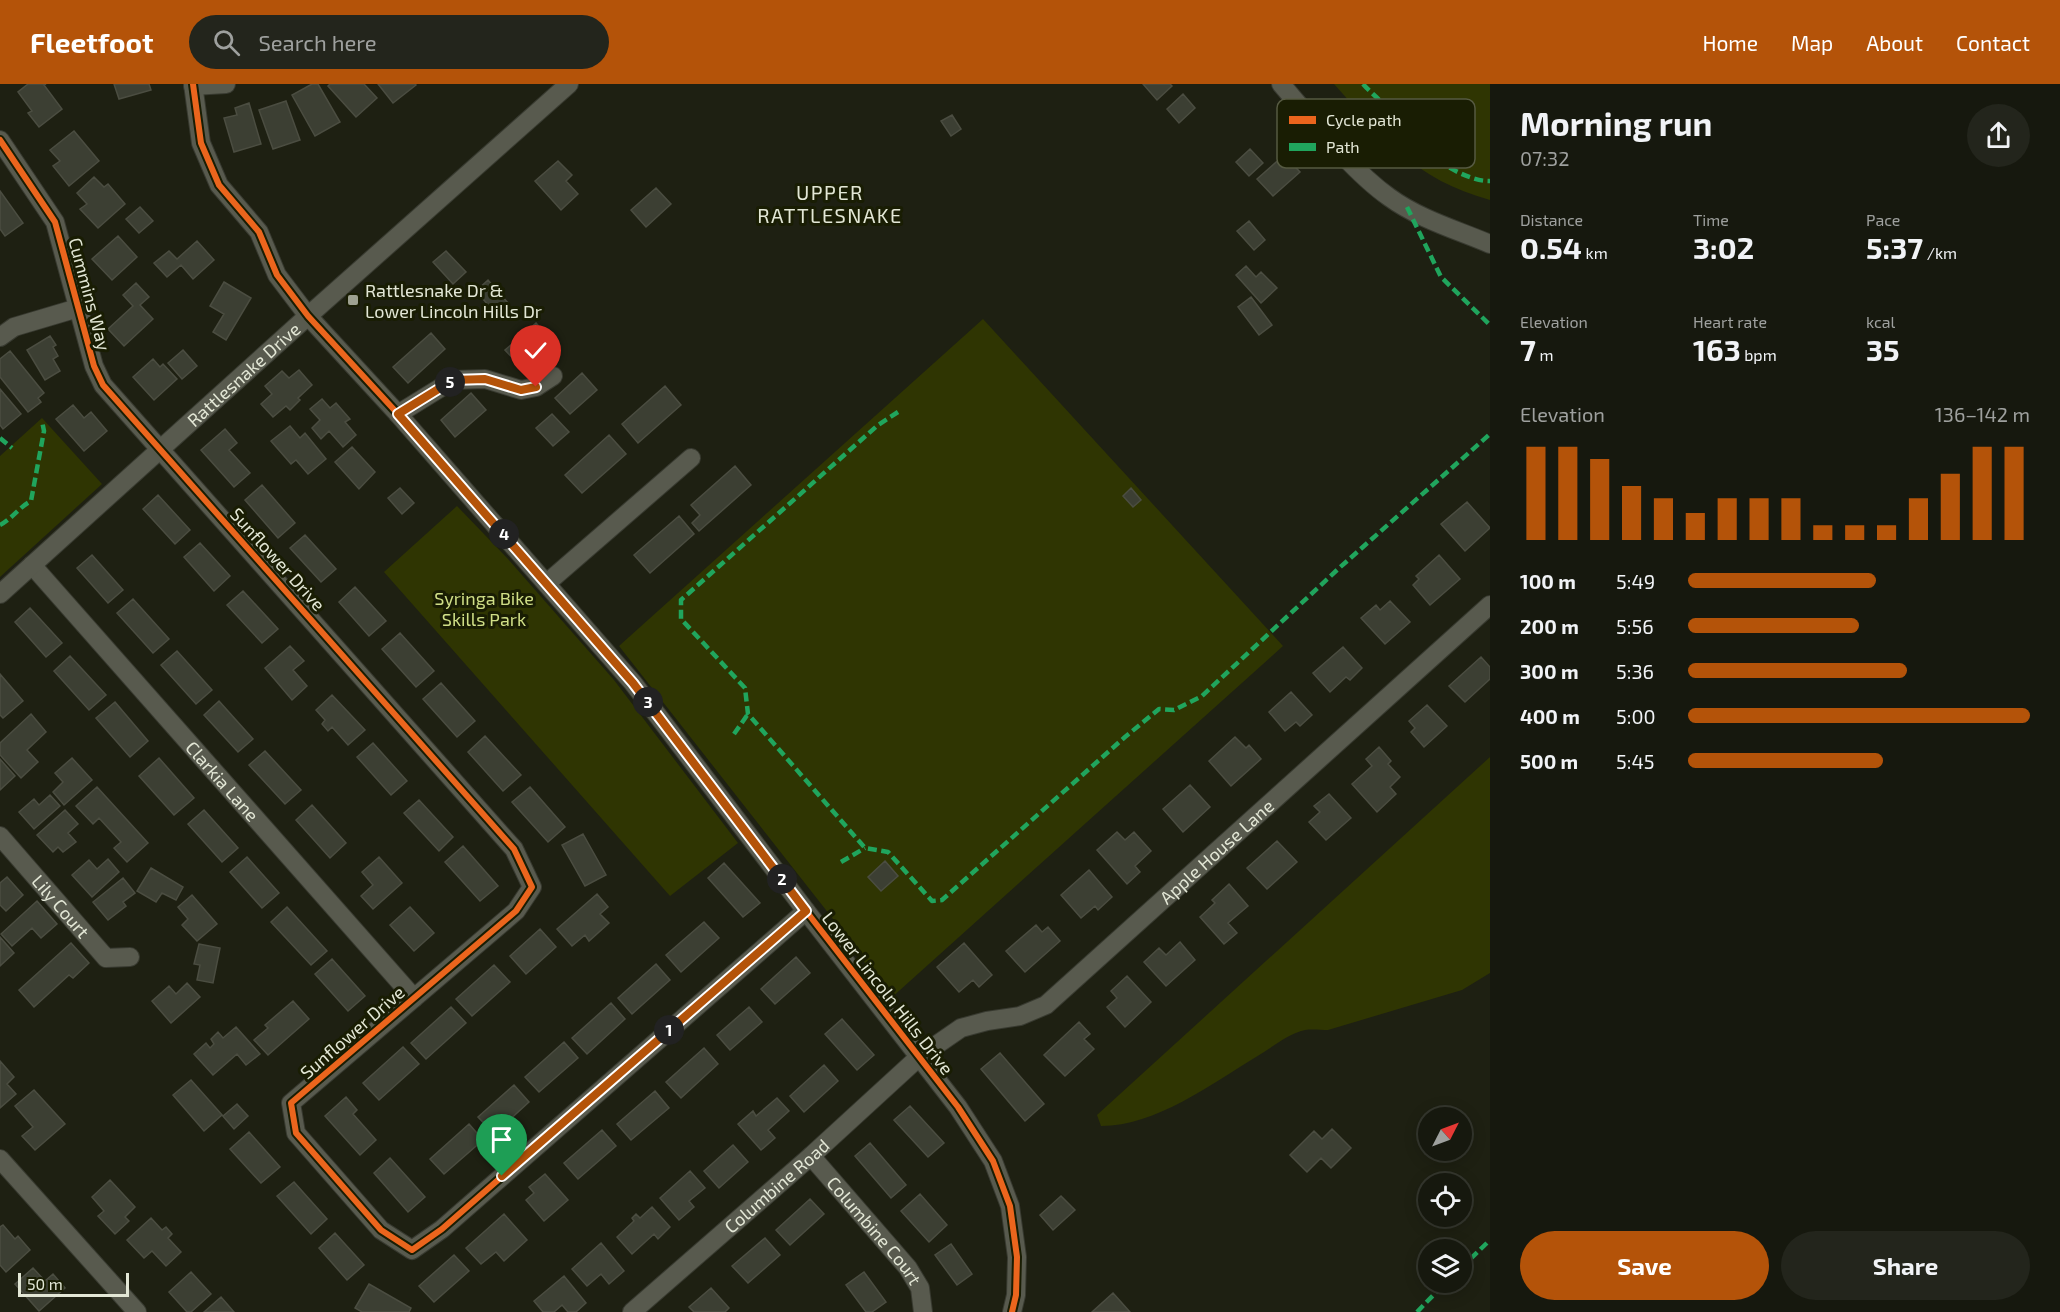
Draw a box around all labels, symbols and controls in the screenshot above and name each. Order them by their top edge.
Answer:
search box [189,15,609,69]
text: Fleetfoot [30,25,153,59]
icon: search [210,26,243,59]
text: Search here [258,29,377,55]
text: Home [1702,30,1758,55]
text: Map [1791,30,1833,55]
text: About [1866,30,1923,55]
text: Contact [1956,30,2030,55]
legend [1277,99,1475,168]
text: Morning run [1520,103,1712,143]
button: share [1967,104,2030,167]
text: Cycle path [1326,110,1402,129]
text: Path [1326,137,1360,156]
text: 07:32 [1520,146,1569,170]
district label: UPPER RATTLESNAKE [757,180,903,227]
text: Distance [1520,210,1583,229]
text: Time [1693,210,1729,229]
text: Pace [1866,210,1900,229]
text: 0.54 [1520,229,1582,265]
text: 3:02 [1693,229,1754,265]
text: 5:37 [1866,229,1923,265]
street label: Cummins Way [64,235,116,353]
text: km [1582,243,1608,262]
text: /km [1923,243,1957,262]
place label: Rattlesnake Dr & Lower Lincoln Hills Dr [365,279,542,322]
marker: Rattlesnake Dr & Lower Lincoln Hills Dr [346,293,360,307]
text: Elevation [1520,312,1588,331]
text: Heart rate [1693,312,1767,331]
text: kcal [1866,312,1895,331]
street label: Rattlesnake Drive [182,318,305,431]
pin [510,325,561,387]
text: 7 [1520,331,1536,367]
text: 163 [1693,331,1741,367]
text: 35 [1866,331,1900,367]
icon: check [519,334,552,367]
text: m [1536,345,1553,364]
text: bpm [1741,345,1777,364]
pin: 5 [435,367,465,397]
text: 5 [446,372,454,391]
text: Elevation [1520,402,1605,426]
text: 136–142 m [1935,402,2030,426]
street label: Sunflower Drive [226,503,330,615]
pin: 4 [489,519,519,549]
text: 4 [499,524,509,543]
text: 100 m [1520,569,1576,593]
text: 5:49 [1616,569,1655,593]
park label: Syringa Bike Skills Park [434,587,534,630]
text: 200 m [1520,614,1579,638]
text: 5:56 [1616,614,1654,638]
text: 300 m [1520,659,1579,683]
text: 5:36 [1616,659,1654,683]
pin: 3 [633,687,663,717]
text: 3 [643,692,653,711]
text: 400 m [1520,704,1580,728]
text: 5:00 [1616,704,1656,728]
street label: Clarkia Lane [181,736,264,826]
text: 500 m [1520,749,1578,773]
text: 5:45 [1616,749,1654,773]
street label: Apple House Lane [1155,794,1278,908]
pin: 2 [767,864,797,894]
text: 2 [777,869,787,888]
street label: Lily Court [28,870,95,942]
street label: Lower Lincoln Hills Drive [818,907,958,1079]
street label: Sunflower Drive [295,981,409,1083]
pin: 1 [654,1015,684,1045]
text: 1 [666,1020,672,1039]
north arrow [1418,1107,1472,1161]
map controls [1418,1107,1472,1293]
pin [476,1114,527,1176]
icon: arrive [485,1123,518,1156]
street label: Columbine Road [720,1134,834,1238]
street label: Columbine Court [822,1172,927,1289]
button: locate [1418,1173,1472,1227]
button: Save [1520,1231,1769,1300]
button: Share [1781,1231,2030,1300]
button: layers [1418,1239,1472,1293]
scale bar [18,1270,129,1298]
text: 50 m [27,1274,63,1293]

